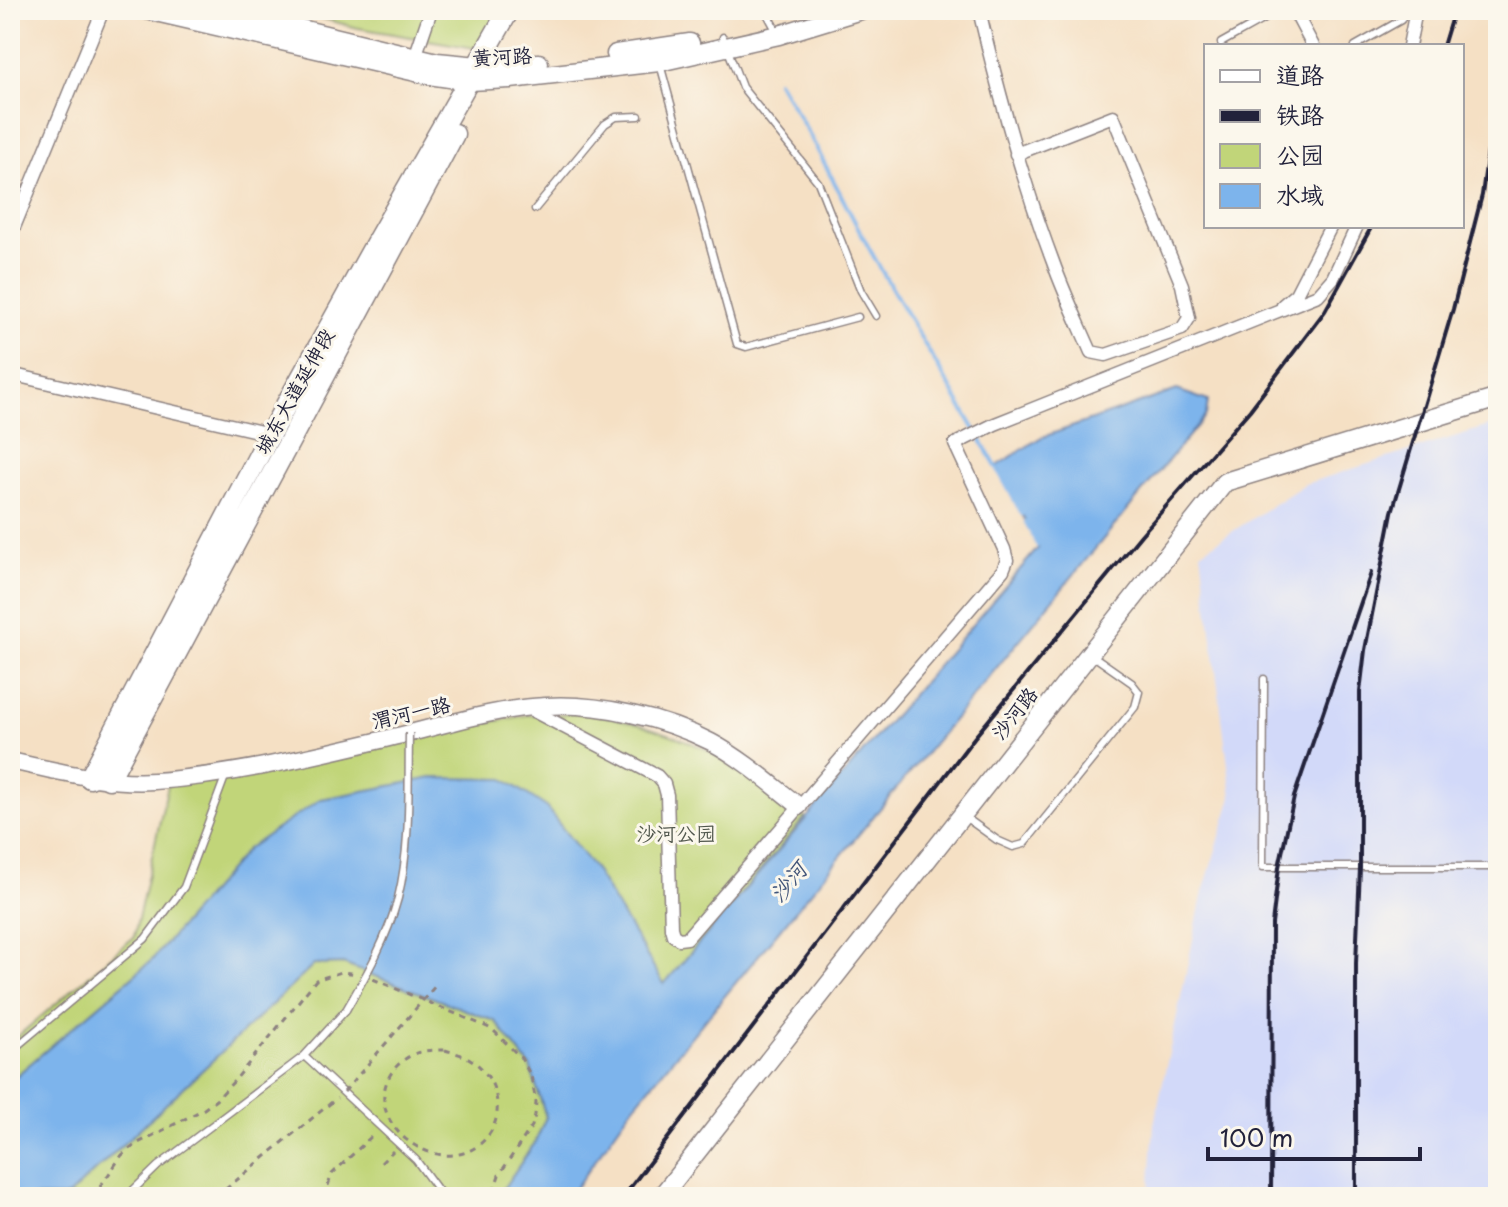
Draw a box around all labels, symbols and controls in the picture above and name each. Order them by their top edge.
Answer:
street label: 黄河路 [471,39,534,73]
legend [1204,44,1464,228]
text: 道路 [1276,56,1324,92]
text: 铁路 [1276,96,1324,132]
text: 公园 [1276,136,1324,172]
text: 水域 [1276,176,1324,212]
street label: 城东大道延伸段 [247,323,341,459]
street label: 沙河路 [984,679,1045,746]
street label: 渭河一路 [369,688,454,736]
park label: 沙河公园 [636,818,716,848]
water label: 沙河 [760,851,816,908]
scale bar [1208,1111,1420,1161]
text: 100 m [1220,1119,1293,1155]

